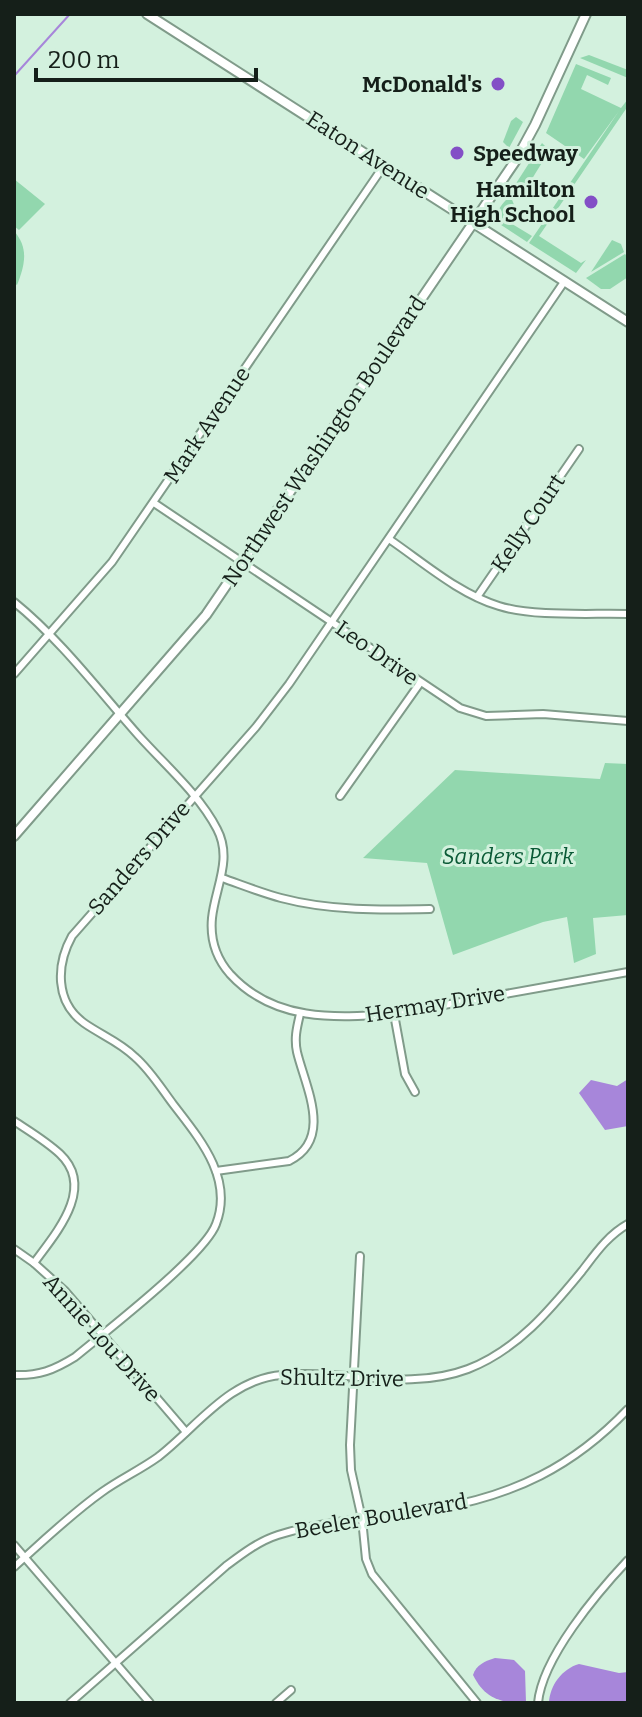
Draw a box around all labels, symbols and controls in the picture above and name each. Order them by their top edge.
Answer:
scale bar [36,32,256,82]
text: 200 m [48,46,120,74]
place label: McDonald's [362,71,482,98]
marker: McDonald's [489,75,507,93]
street label: Eaton Avenue [301,105,435,205]
place label: Speedway [473,140,579,167]
marker: Speedway [448,144,466,162]
place label: Hamilton High School [450,176,575,228]
marker: Hamilton High School [582,193,600,211]
street label: Northwest Washington Boulevard [217,291,431,591]
street label: Mark Avenue [158,362,256,488]
street label: Kelly Court [485,469,571,577]
street label: Leo Drive [330,615,424,691]
street label: Sanders Drive [82,795,196,921]
park label: Sanders Park [442,843,575,870]
street label: Hermay Drive [363,980,507,1028]
street label: Annie Lou Drive [38,1268,166,1408]
street label: Shultz Drive [280,1363,404,1393]
street label: Beeler Boulevard [293,1488,469,1544]

